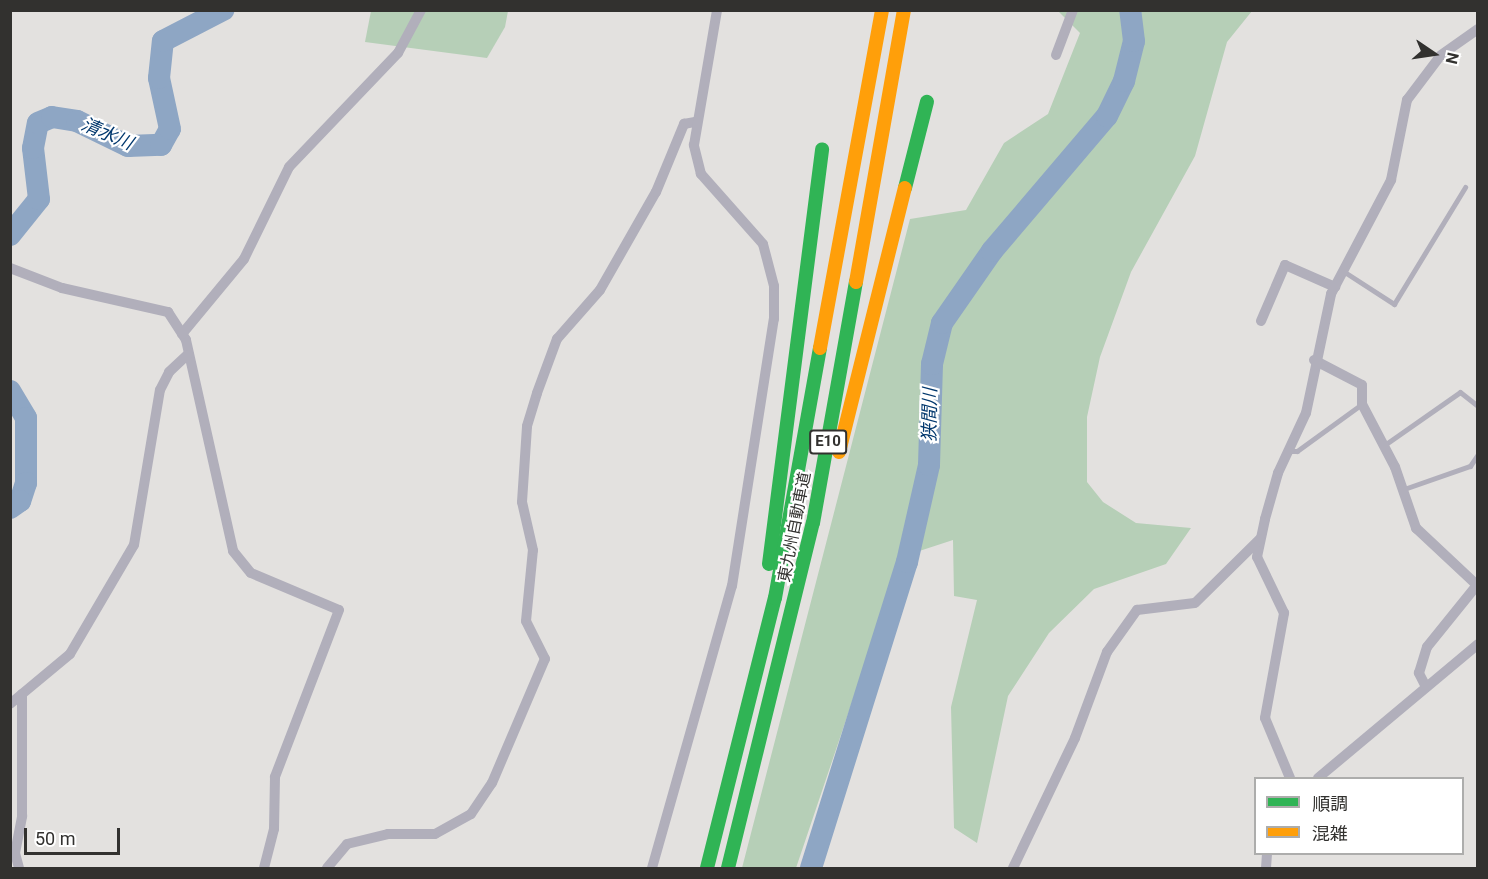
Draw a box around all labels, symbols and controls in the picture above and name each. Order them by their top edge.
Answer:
north arrow [1404,24,1464,84]
text: N [1442,51,1463,66]
water label: 清水川 [78,114,136,154]
water label: 狭間川 [919,388,941,442]
road number: E10 [808,430,848,454]
street label: 東九州自動車道 [775,470,815,584]
legend [1254,777,1464,855]
text: 順調 [1312,793,1348,814]
scale bar [27,816,123,854]
text: 混雑 [1312,823,1348,844]
text: 50 m [35,828,75,849]

